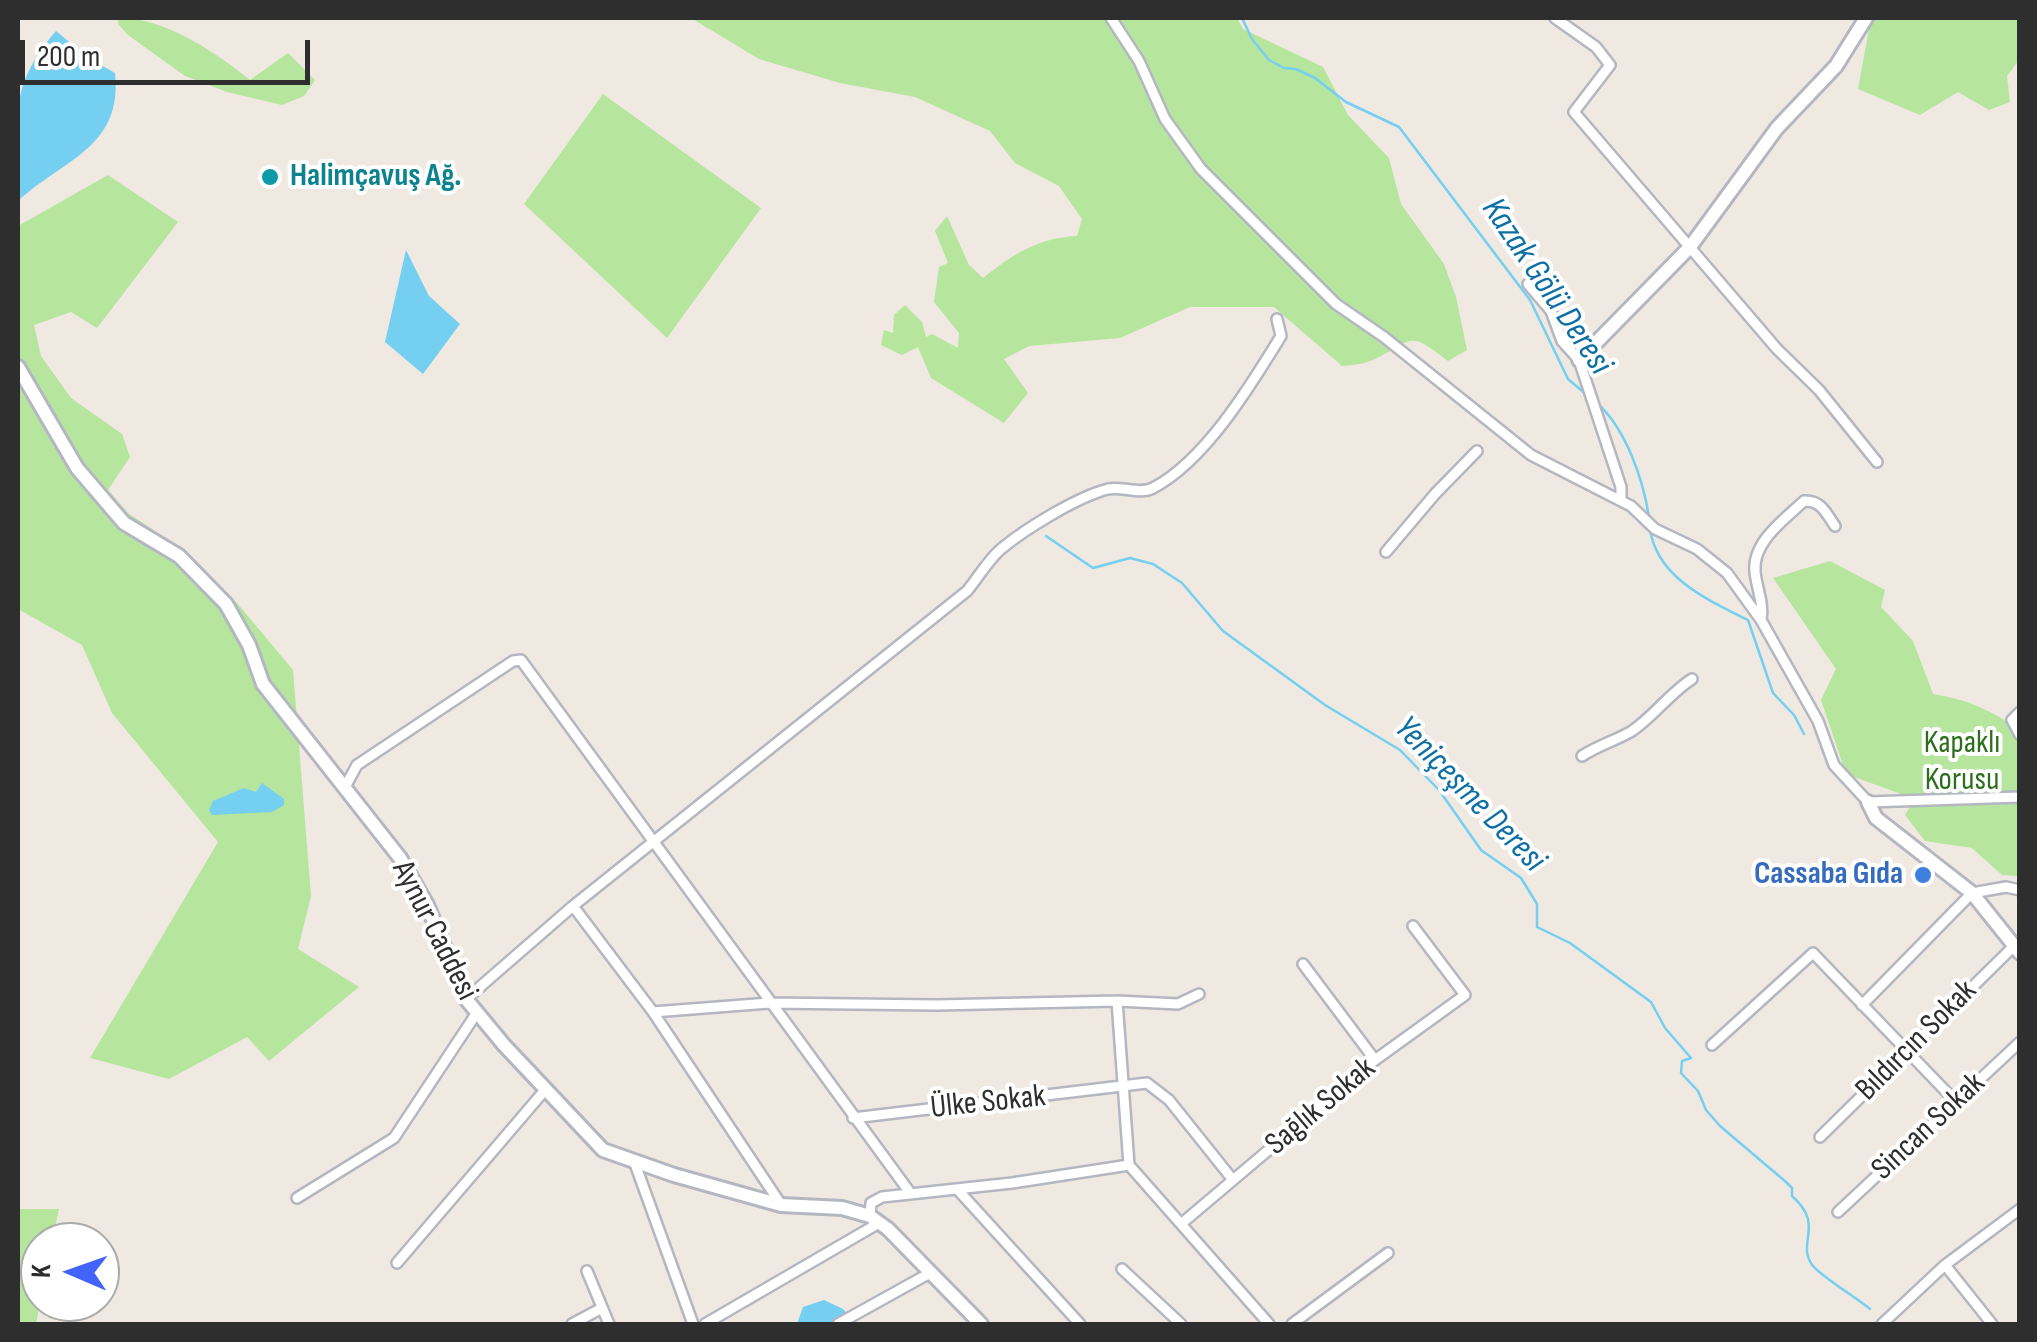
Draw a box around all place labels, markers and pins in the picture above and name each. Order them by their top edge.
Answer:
place label: Halimçavuş Ağ. [290,158,462,196]
marker: Halimçavuş Ağ. [259,166,281,188]
place label: Cassaba Gıda [1754,856,1903,894]
marker: Cassaba Gıda [1912,864,1934,886]

